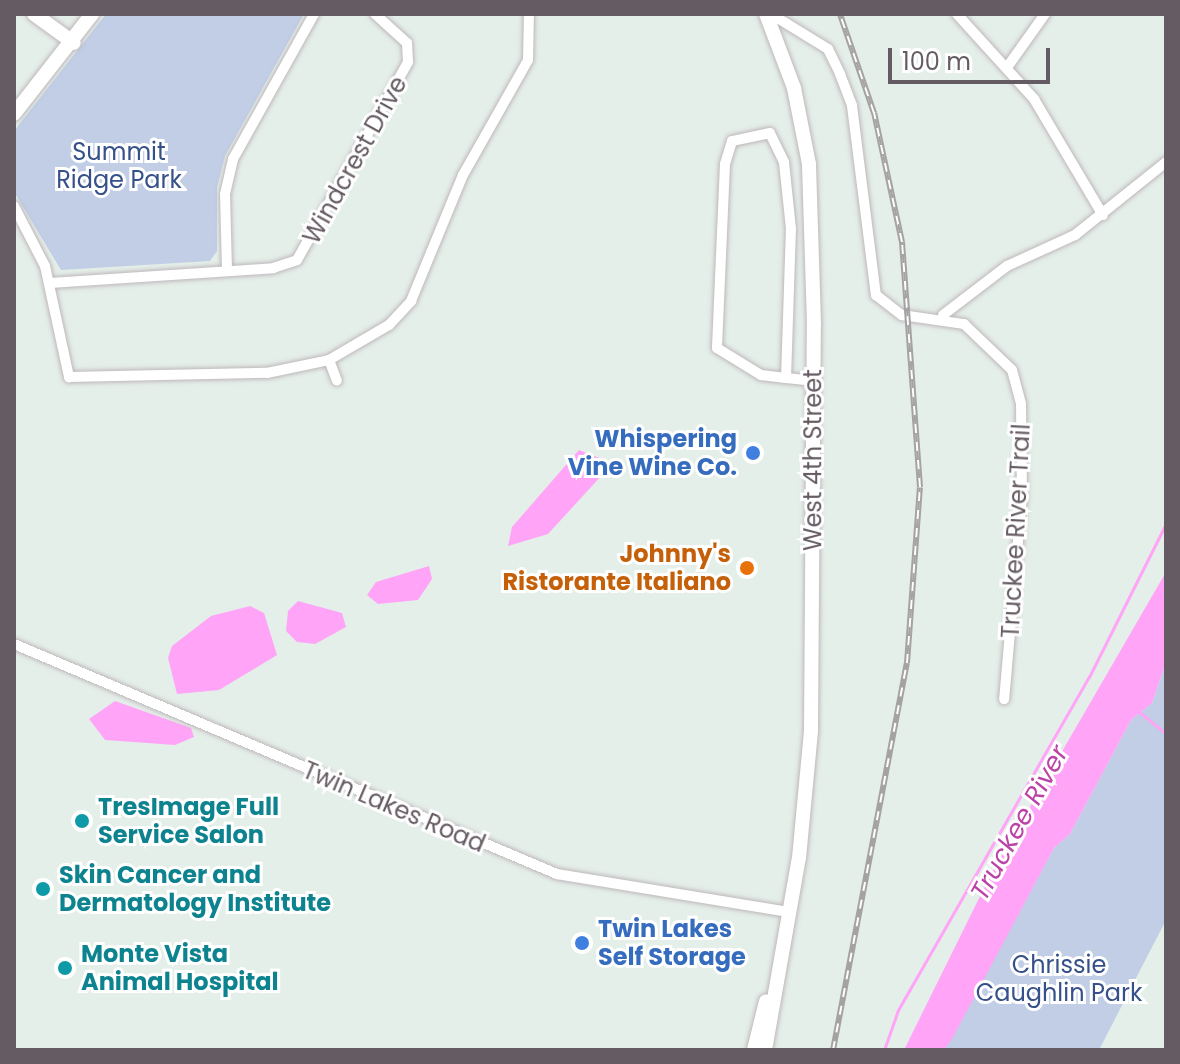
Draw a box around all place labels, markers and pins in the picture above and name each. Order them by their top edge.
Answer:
place label: Whispering Vine Wine Co. [568,425,737,481]
marker: Whispering Vine Wine Co. [744,444,762,462]
place label: Johnny's Ristorante Italiano [502,540,731,596]
marker: Johnny's Ristorante Italiano [738,559,756,577]
place label: TresImage Full Service Salon [98,793,279,849]
marker: TresImage Full Service Salon [73,812,91,830]
place label: Skin Cancer and Dermatology Institute [59,861,331,917]
marker: Skin Cancer and Dermatology Institute [34,880,52,898]
place label: Twin Lakes Self Storage [598,915,746,971]
marker: Twin Lakes Self Storage [573,934,591,952]
place label: Monte Vista Animal Hospital [81,940,279,996]
marker: Monte Vista Animal Hospital [56,959,74,977]

